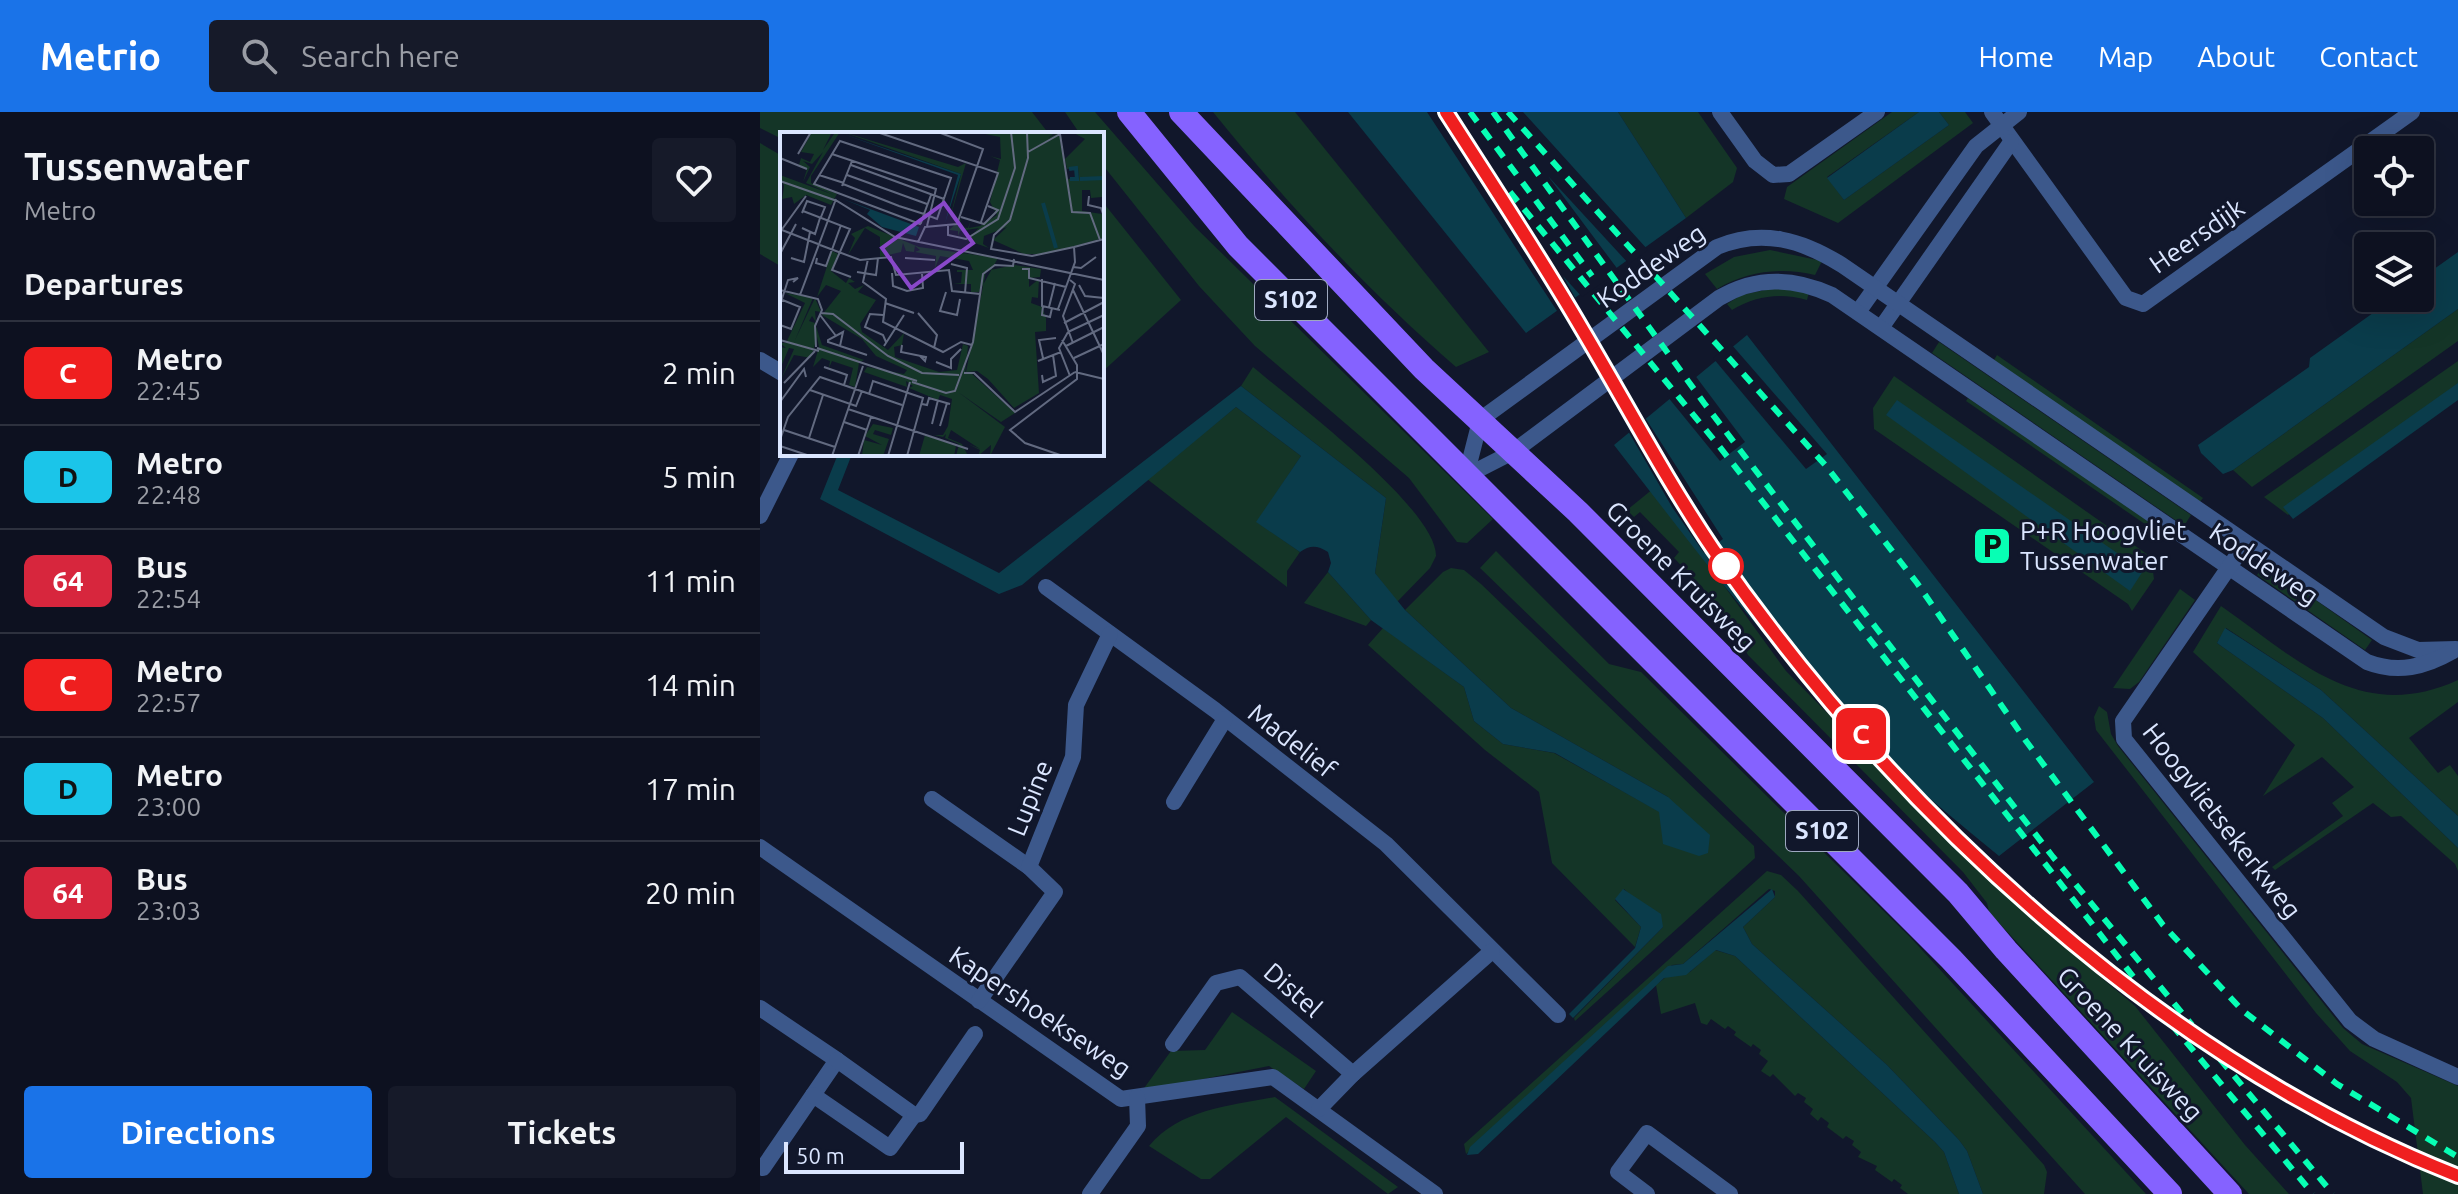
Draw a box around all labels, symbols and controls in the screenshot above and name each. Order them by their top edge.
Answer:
search box [209,20,769,92]
icon: search [237,34,281,78]
text: Metrio [40,35,161,77]
text: Search here [301,39,460,73]
text: Home [1979,41,2054,72]
text: Map [2098,41,2153,72]
text: About [2197,41,2275,72]
text: Contact [2319,41,2418,72]
inset map [780,132,1104,456]
map controls [2354,136,2434,312]
button: locate [2354,136,2434,216]
button: heart [652,138,736,222]
text: Tussenwater [24,145,250,187]
street label: Heersdijk [2144,192,2250,279]
text: Metro [24,196,96,225]
street label: Koddeweg [1591,218,1710,313]
button: layers [2354,232,2434,312]
text: Departures [24,267,184,301]
road number: S102 [1255,280,1327,320]
text: Metro [136,342,223,376]
text: 2 min [662,356,736,390]
text: C [59,357,77,388]
text: 22:45 [136,376,201,405]
text: Metro [136,446,223,480]
text: 5 min [662,460,736,494]
text: D [58,461,78,492]
text: 22:48 [136,480,201,509]
street label: Groene Kruisweg [1601,495,1762,656]
place label: P+R Hoogvliet Tussenwater [2020,516,2186,575]
street label: Koddeweg [2204,517,2324,611]
parking icon: P+R Hoogvliet Tussenwater [1971,525,2013,567]
unlabelled marker [1709,549,1743,583]
text: Bus [136,550,188,584]
text: 11 min [645,564,736,598]
text: 64 [52,565,84,596]
text: 22:54 [136,584,201,613]
text: Metro [136,654,223,688]
text: 14 min [645,668,736,702]
text: C [59,669,77,700]
text: 22:57 [136,688,201,717]
street label: Madelief [1243,697,1343,784]
line badge: C [1835,708,1887,760]
text: C [1852,718,1870,749]
street label: Hoogvlietsekerkweg [2137,718,2307,924]
street label: Lupine [1001,756,1058,840]
text: Metro [136,758,223,792]
text: 17 min [645,772,736,806]
text: D [58,773,78,804]
text: 23:00 [136,792,201,821]
road number: S102 [1786,811,1858,851]
text: Bus [136,862,188,896]
text: 20 min [645,876,736,910]
text: 64 [52,877,84,908]
text: 23:03 [136,896,201,925]
street label: Kapershoekseweg [944,940,1136,1083]
street label: Distel [1258,957,1328,1023]
street label: Groene Kruisweg [2052,961,2209,1126]
button: Directions [24,1086,372,1178]
button: Tickets [388,1086,736,1178]
scale bar [784,1138,964,1174]
text: 50 m [796,1143,845,1168]

